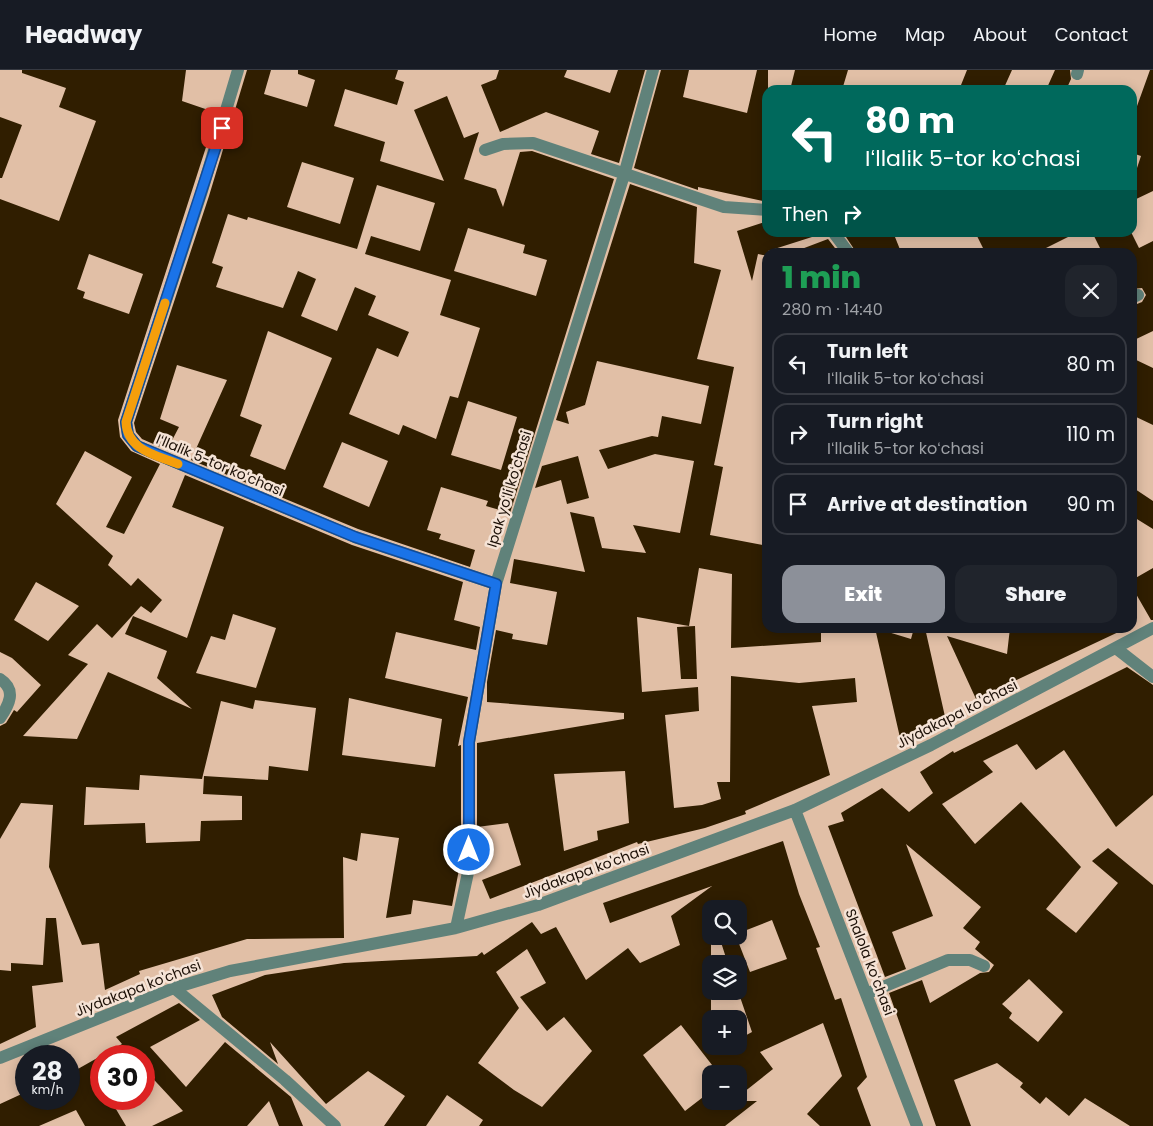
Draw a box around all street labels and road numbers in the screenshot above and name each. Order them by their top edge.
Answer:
street label: Ipak yoʻli koʻchasi [482,428,536,550]
street label: Iʻllalik 5-tor koʻchasi [153,429,287,501]
street label: Jiydakapa ko'chasi [893,675,1021,753]
street label: Jiydakapa ko'chasi [520,839,652,903]
street label: Shalola koʻchasi [840,906,900,1018]
street label: Jiydakapa ko'chasi [72,955,204,1021]

